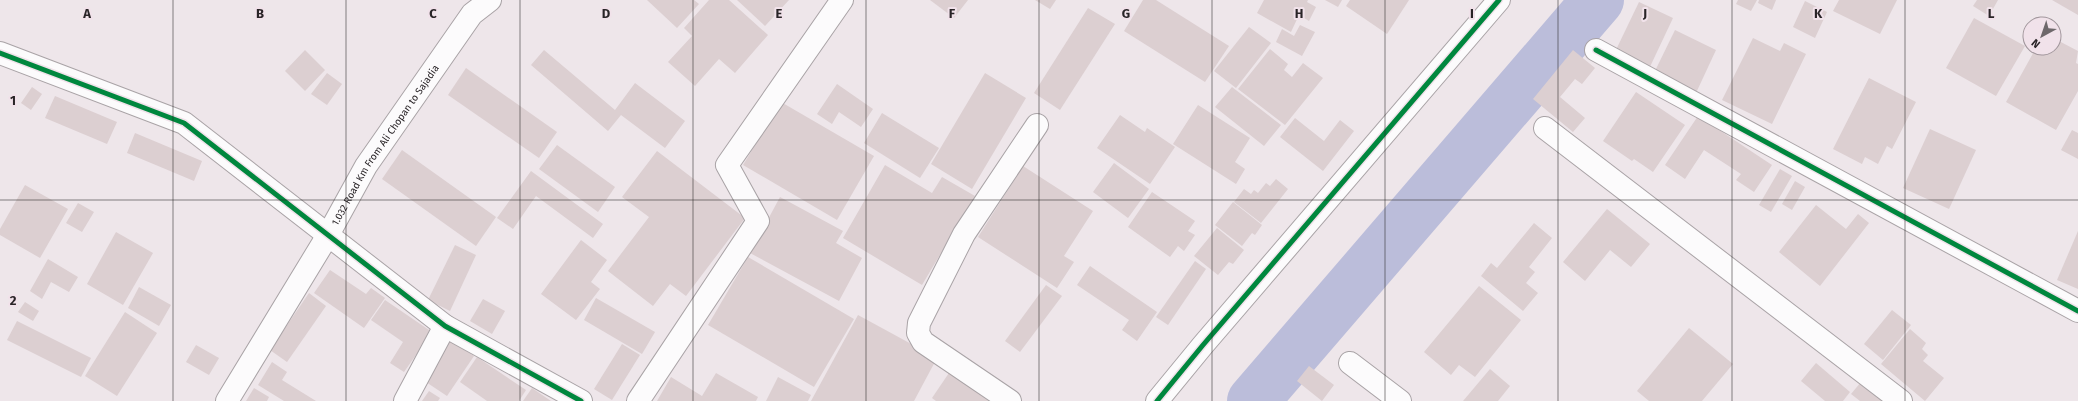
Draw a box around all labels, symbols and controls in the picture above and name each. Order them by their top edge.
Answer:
text: A [82,6,91,21]
text: B [256,6,264,21]
text: C [429,6,437,21]
text: D [602,6,611,21]
text: E [776,6,783,21]
text: F [949,6,956,21]
text: G [1122,6,1130,21]
text: H [1295,6,1303,21]
text: I [1470,6,1474,21]
text: J [1642,6,1647,21]
text: K [1814,6,1823,21]
text: L [1988,6,1995,21]
north arrow [2022,16,2062,56]
text: N [2029,36,2043,51]
street label: 1.032 Road Km From Ali Chopan to Sajadia [329,63,442,228]
text: 1 [10,93,16,108]
text: 2 [10,293,17,308]

